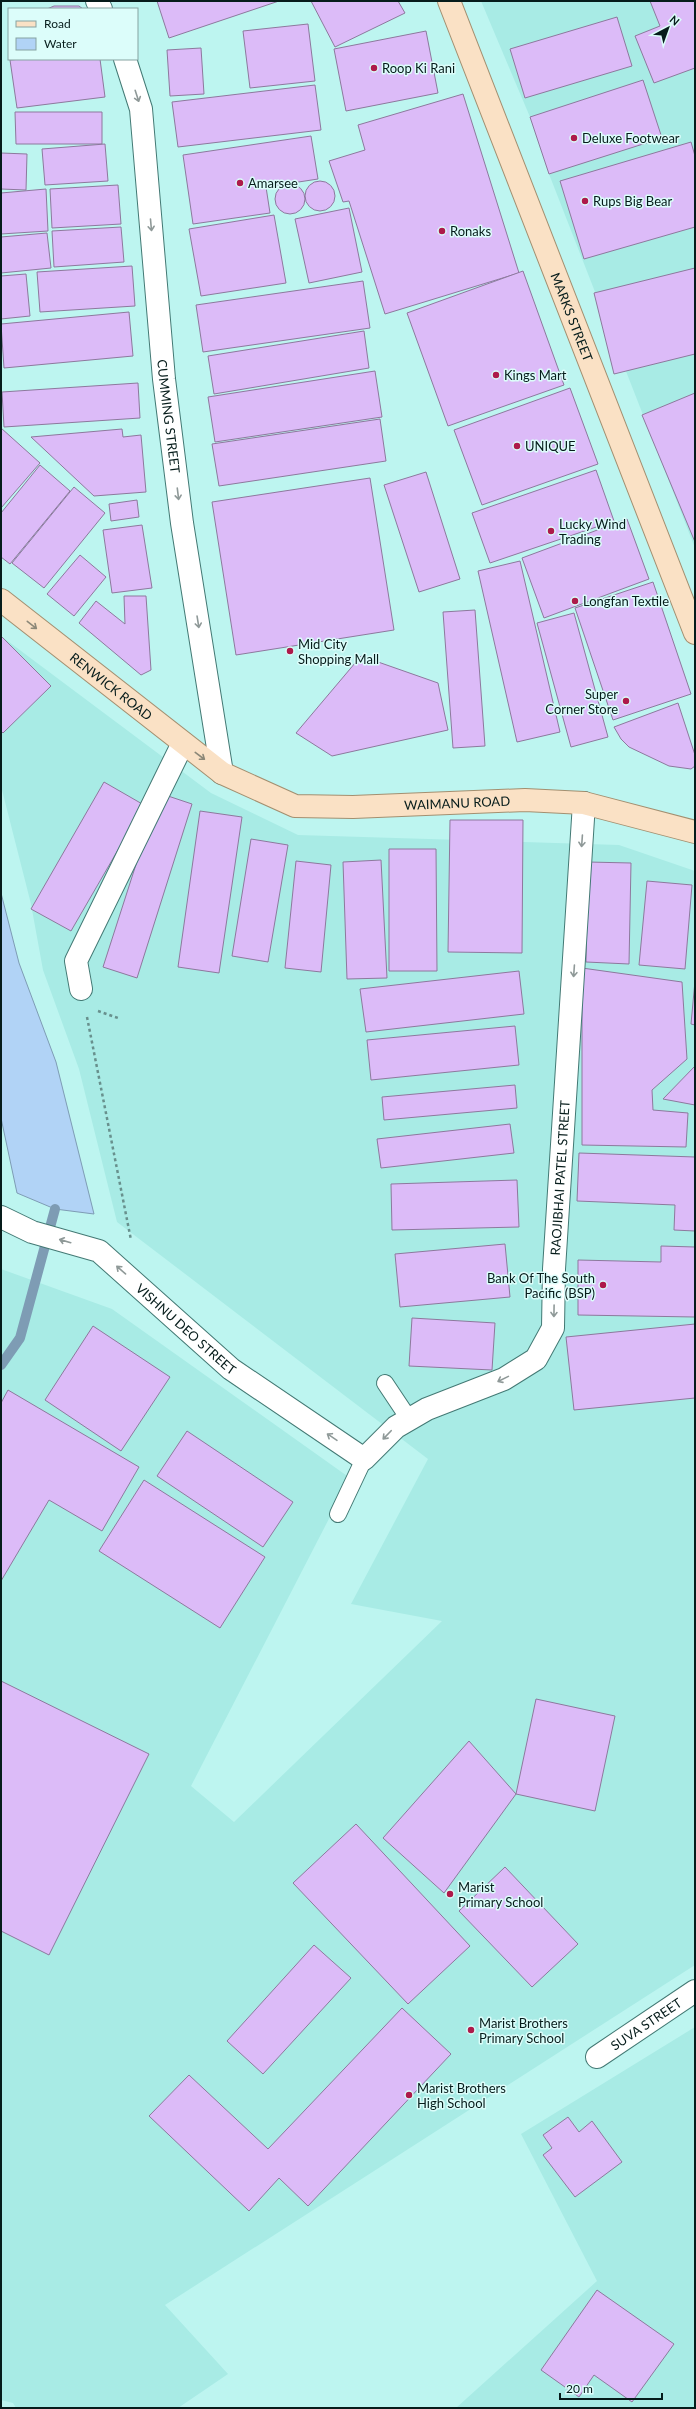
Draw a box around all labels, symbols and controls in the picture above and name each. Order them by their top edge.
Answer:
legend [8,8,138,60]
north arrow [648,8,688,48]
text: N [667,12,682,28]
text: Road [44,16,71,31]
text: Water [44,36,77,51]
place label: Roop Ki Rani [382,60,455,76]
marker: Roop Ki Rani [369,63,379,73]
one-way arrow [134,89,141,102]
place label: Deluxe Footwear [582,130,680,146]
marker: Deluxe Footwear [569,133,579,143]
place label: Amarsee [248,175,298,191]
marker: Amarsee [235,178,245,188]
place label: Rups Big Bear [593,193,672,209]
marker: Rups Big Bear [580,196,590,206]
one-way arrow [147,218,154,231]
place label: Ronaks [450,223,491,239]
marker: Ronaks [437,226,447,236]
street label: MARKS STREET [548,270,597,364]
street label: CUMMING STREET [154,359,184,474]
place label: Kings Mart [504,367,567,383]
marker: Kings Mart [491,370,501,380]
place label: UNIQUE [525,438,576,454]
marker: UNIQUE [512,441,522,451]
one-way arrow [174,487,182,500]
place label: Lucky Wind Trading [559,516,626,547]
marker: Lucky Wind Trading [546,526,556,536]
place label: Longfan Textile [583,593,669,609]
marker: Longfan Textile [570,596,580,606]
one-way arrow [194,615,202,628]
one-way arrow [26,620,37,629]
place label: Mid City Shopping Mall [298,636,379,667]
marker: Mid City Shopping Mall [285,646,295,656]
street label: RENWICK ROAD [67,649,156,724]
place label: Super Corner Store [545,686,618,717]
marker: Super Corner Store [621,696,631,706]
one-way arrow [195,752,206,761]
street label: WAIMANU ROAD [404,793,511,813]
one-way arrow [578,834,585,847]
one-way arrow [570,964,577,977]
street label: RAOJIBHAI PATEL STREET [547,1099,573,1256]
one-way arrow [59,1237,72,1244]
one-way arrow [116,1266,126,1275]
place label: Bank Of The South Pacific (BSP) [487,1270,595,1301]
street label: VISHNU DEO STREET [133,1280,239,1378]
marker: Bank Of The South Pacific (BSP) [598,1280,608,1290]
one-way arrow [550,1304,557,1317]
one-way arrow [497,1376,509,1383]
one-way arrow [382,1430,392,1440]
one-way arrow [327,1433,338,1441]
place label: Marist Primary School [458,1879,543,1910]
marker: Marist Primary School [445,1889,455,1899]
street label: SUVA STREET [607,1994,685,2054]
place label: Marist Brothers Primary School [479,2015,568,2046]
marker: Marist Brothers Primary School [466,2025,476,2035]
place label: Marist Brothers High School [417,2080,506,2111]
marker: Marist Brothers High School [404,2090,414,2100]
scale bar [560,2375,662,2401]
text: 20 m [566,2381,593,2396]

